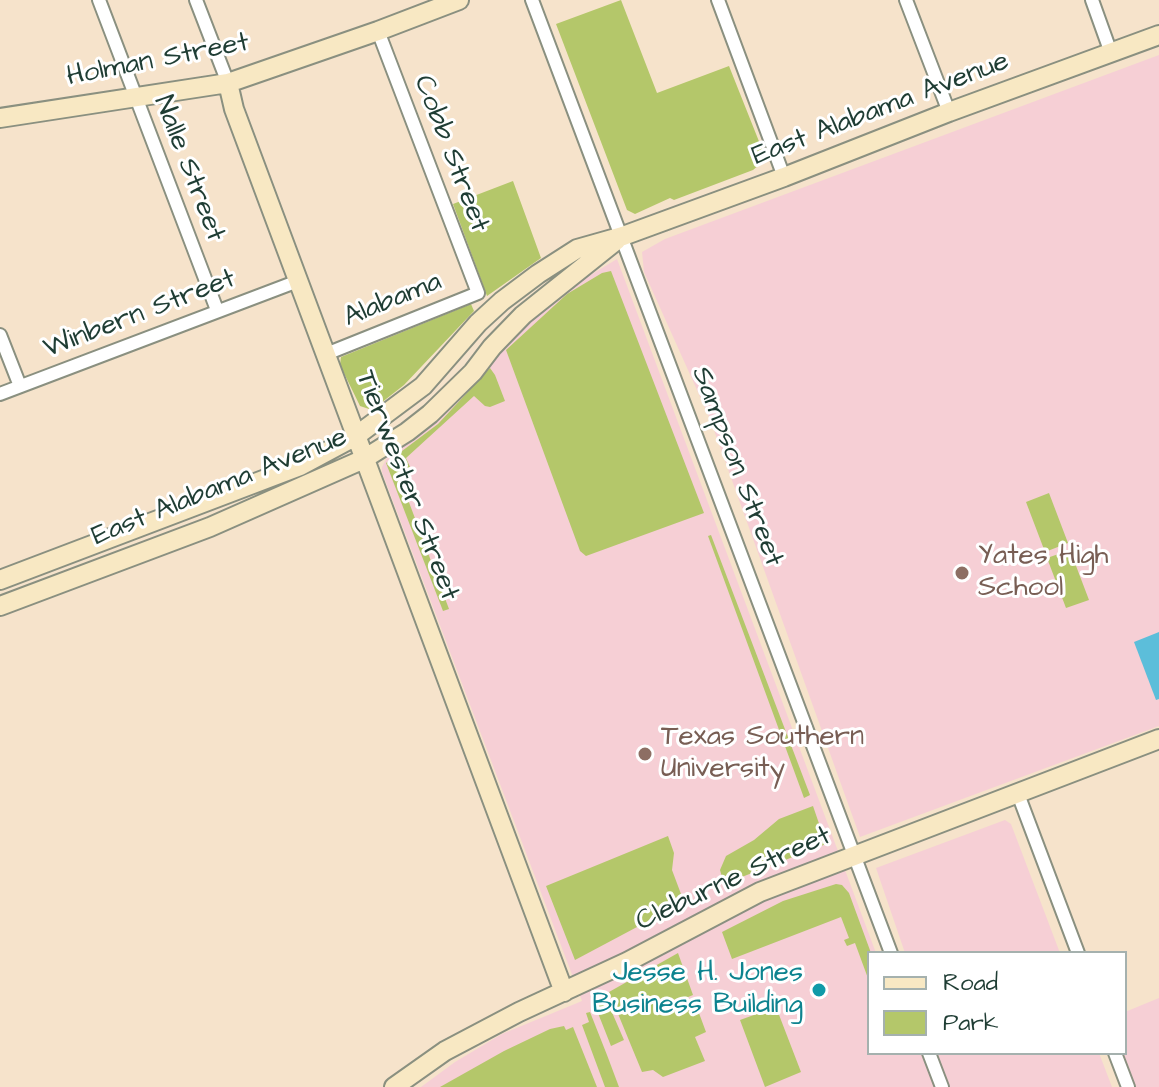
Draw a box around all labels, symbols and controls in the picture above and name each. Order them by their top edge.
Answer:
street label: Holman Street [64,27,252,95]
street label: East Alabama Avenue [748,46,1014,174]
street label: Cobb Street [405,71,495,237]
street label: Nalle Street [145,91,231,247]
street label: Winbern Street [39,263,241,367]
street label: Alabama [339,266,447,336]
street label: Sampson Street [683,362,789,572]
street label: Tierwester Street [347,366,465,606]
street label: East Alabama Avenue [88,421,352,555]
place label: Yates High School [978,540,1108,606]
marker: Yates High School [953,564,971,582]
place label: Texas Southern University [661,721,864,787]
marker: Texas Southern University [636,745,654,763]
street label: Cleburne Street [631,820,837,940]
legend [867,951,1127,1055]
place label: Jesse H. Jones Business Building [592,957,803,1023]
text: Road [943,966,998,1000]
marker: Jesse H. Jones Business Building [810,981,828,999]
text: Park [943,1006,999,1040]

